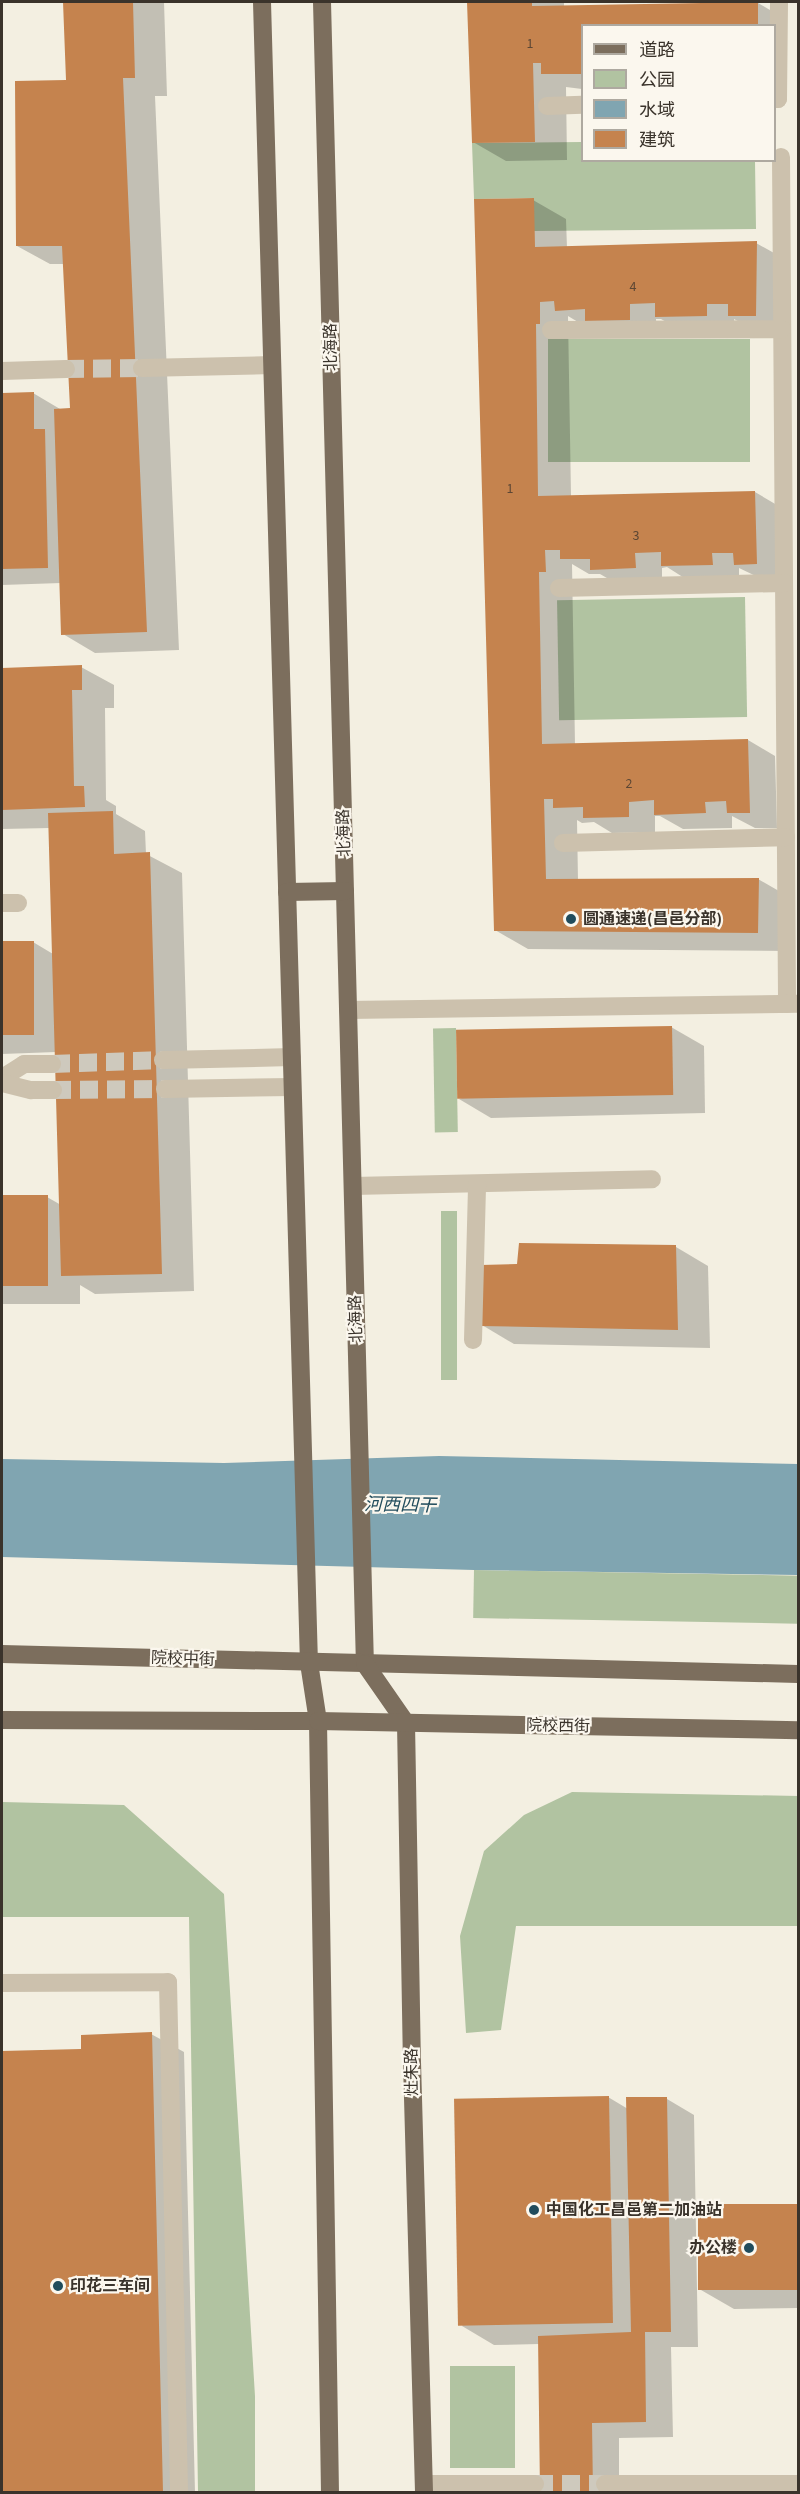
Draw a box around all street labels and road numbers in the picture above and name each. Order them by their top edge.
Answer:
street label: 北海路 [321,323,341,371]
street label: 北海路 [334,809,354,857]
street label: 北海路 [346,1295,366,1343]
street label: 院校中街 [151,1648,215,1670]
street label: 院校西街 [526,1716,590,1736]
street label: 灶朱路 [402,2048,422,2096]

